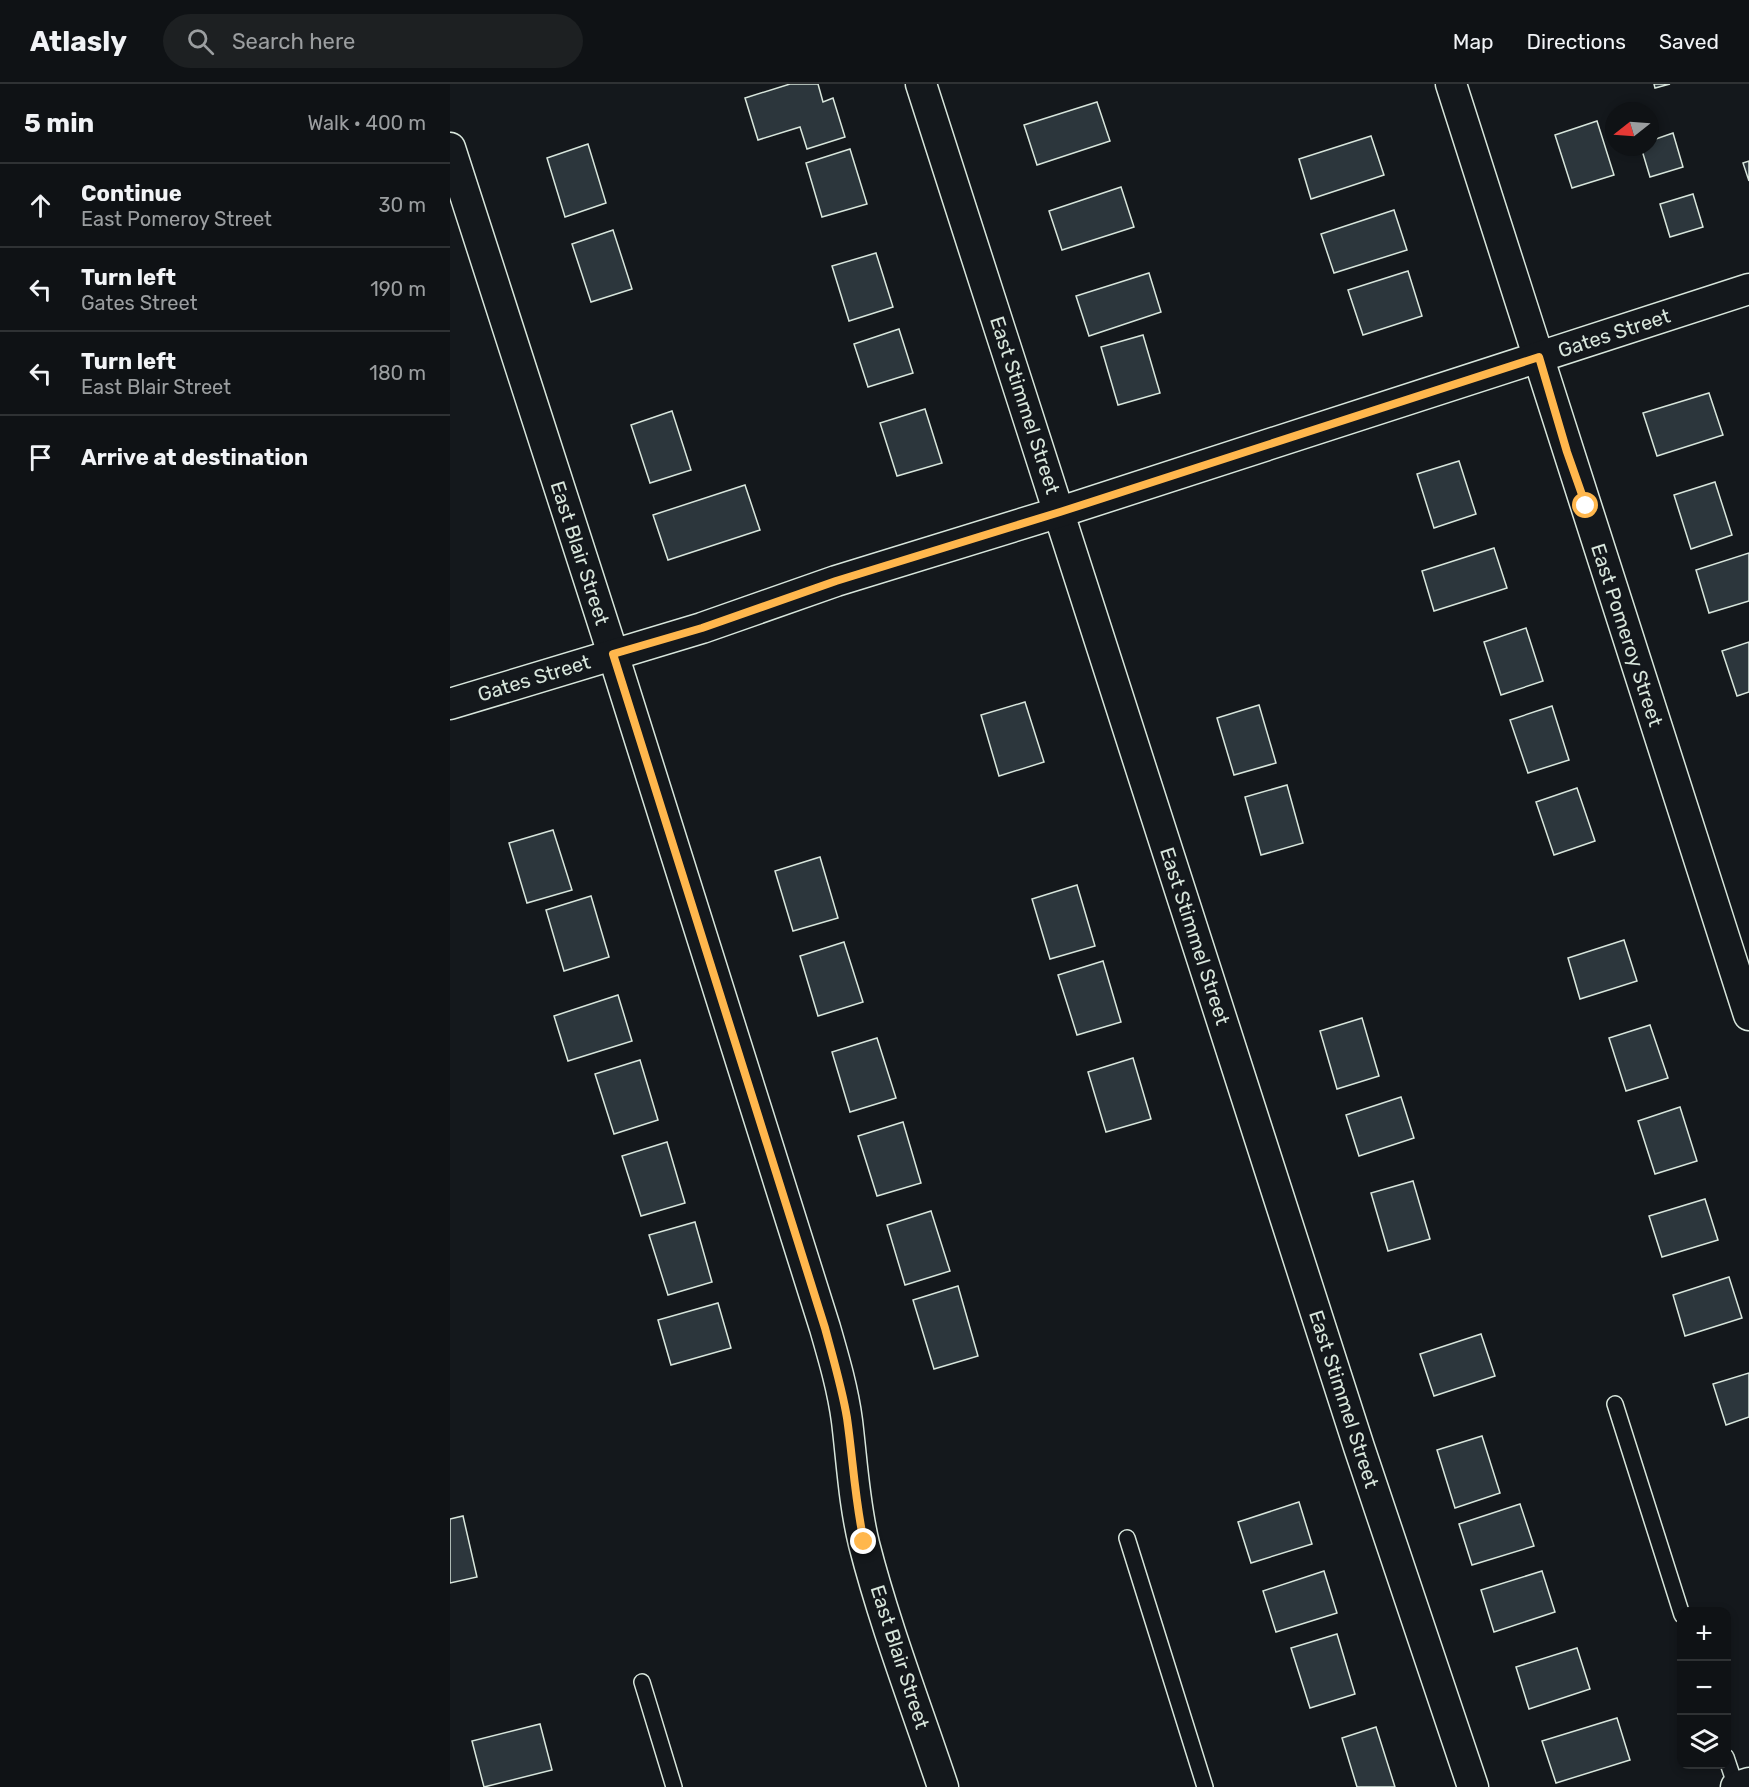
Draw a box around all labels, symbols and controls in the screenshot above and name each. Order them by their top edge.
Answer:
search box [163,14,583,68]
text: Atlasly [30,25,127,58]
icon: search [184,25,217,58]
text: Search here [232,28,355,55]
text: Map [1453,29,1494,54]
text: Directions [1527,29,1626,54]
text: Saved [1659,29,1719,54]
north arrow [1605,102,1659,156]
text: 5 min [24,108,94,139]
text: Walk · 400 m [307,111,426,135]
text: Continue [81,180,182,207]
icon: ahead [24,189,57,222]
text: 30 m [379,193,426,217]
text: East Pomeroy Street [81,207,272,231]
text: Turn left [81,264,176,291]
icon: left [24,273,57,306]
text: 190 m [370,277,426,301]
text: Gates Street [81,291,198,315]
street label: Gates Street [1555,304,1673,362]
street label: East Stimmel Street [985,313,1065,497]
text: Turn left [81,348,176,375]
icon: left [24,357,57,390]
text: 180 m [369,361,426,385]
text: East Blair Street [81,375,231,399]
icon: arrive [24,441,57,474]
text: Arrive at destination [81,444,308,471]
street label: East Blair Street [545,478,615,628]
route start [1572,492,1598,518]
street label: East Pomeroy Street [1586,540,1668,730]
street label: Gates Street [475,649,593,707]
street label: East Stimmel Street [1155,844,1235,1028]
street label: East Stimmel Street [1304,1307,1384,1491]
route end [850,1528,876,1554]
street label: East Blair Street [865,1582,935,1732]
map controls [1677,1607,1731,1769]
button: + [1677,1607,1731,1661]
button: − [1677,1661,1731,1715]
button: layers [1677,1715,1731,1769]

